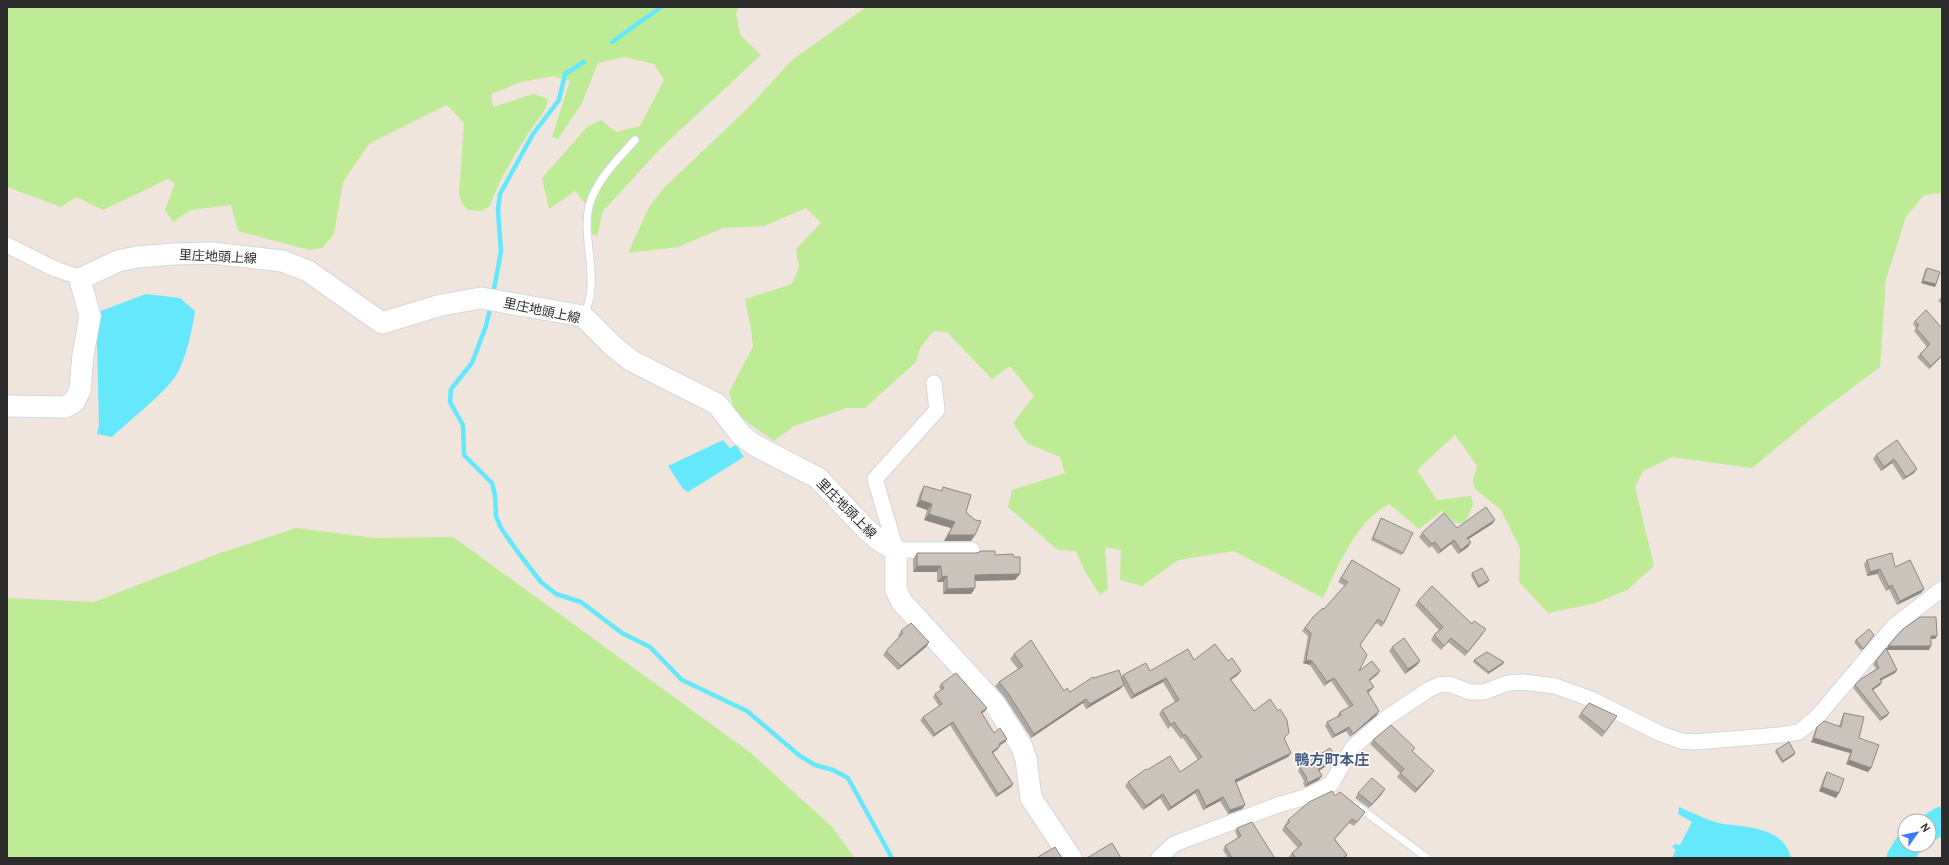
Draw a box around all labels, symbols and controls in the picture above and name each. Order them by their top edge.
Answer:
street label: 里庄地頭上線 [179,246,257,266]
street label: 里庄地頭上線 [502,294,582,326]
street label: 里庄地頭上線 [814,475,880,541]
district label: 鴨方町本庄 [1294,751,1370,769]
north arrow [1897,813,1937,853]
text: N [1917,820,1933,835]

